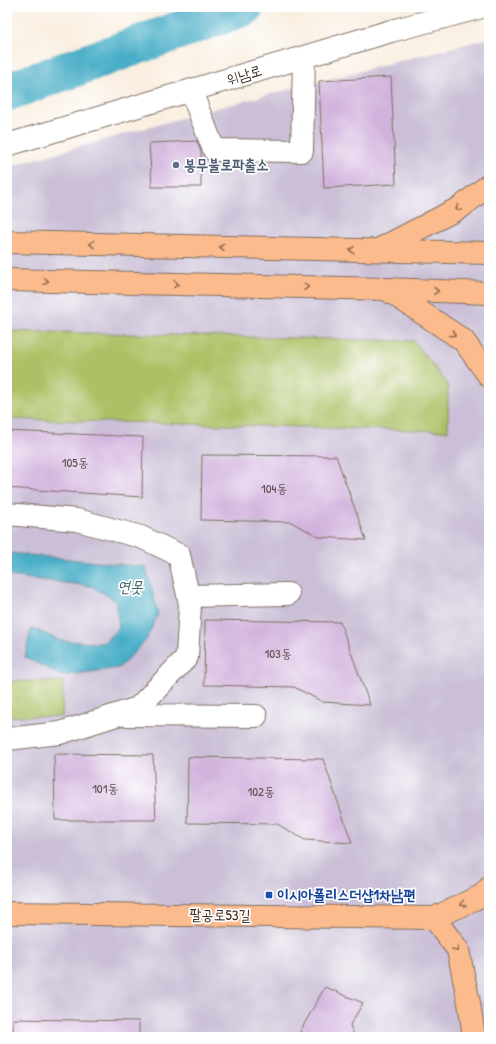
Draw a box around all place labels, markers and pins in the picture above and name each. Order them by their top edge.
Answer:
place label: 봉무불로파출소 [184,154,269,175]
marker: 봉무불로파출소 [171,160,181,170]
place label: 이시아폴리스더샵1차남편 [277,884,415,905]
marker: 이시아폴리스더샵1차남편 [264,890,274,900]

